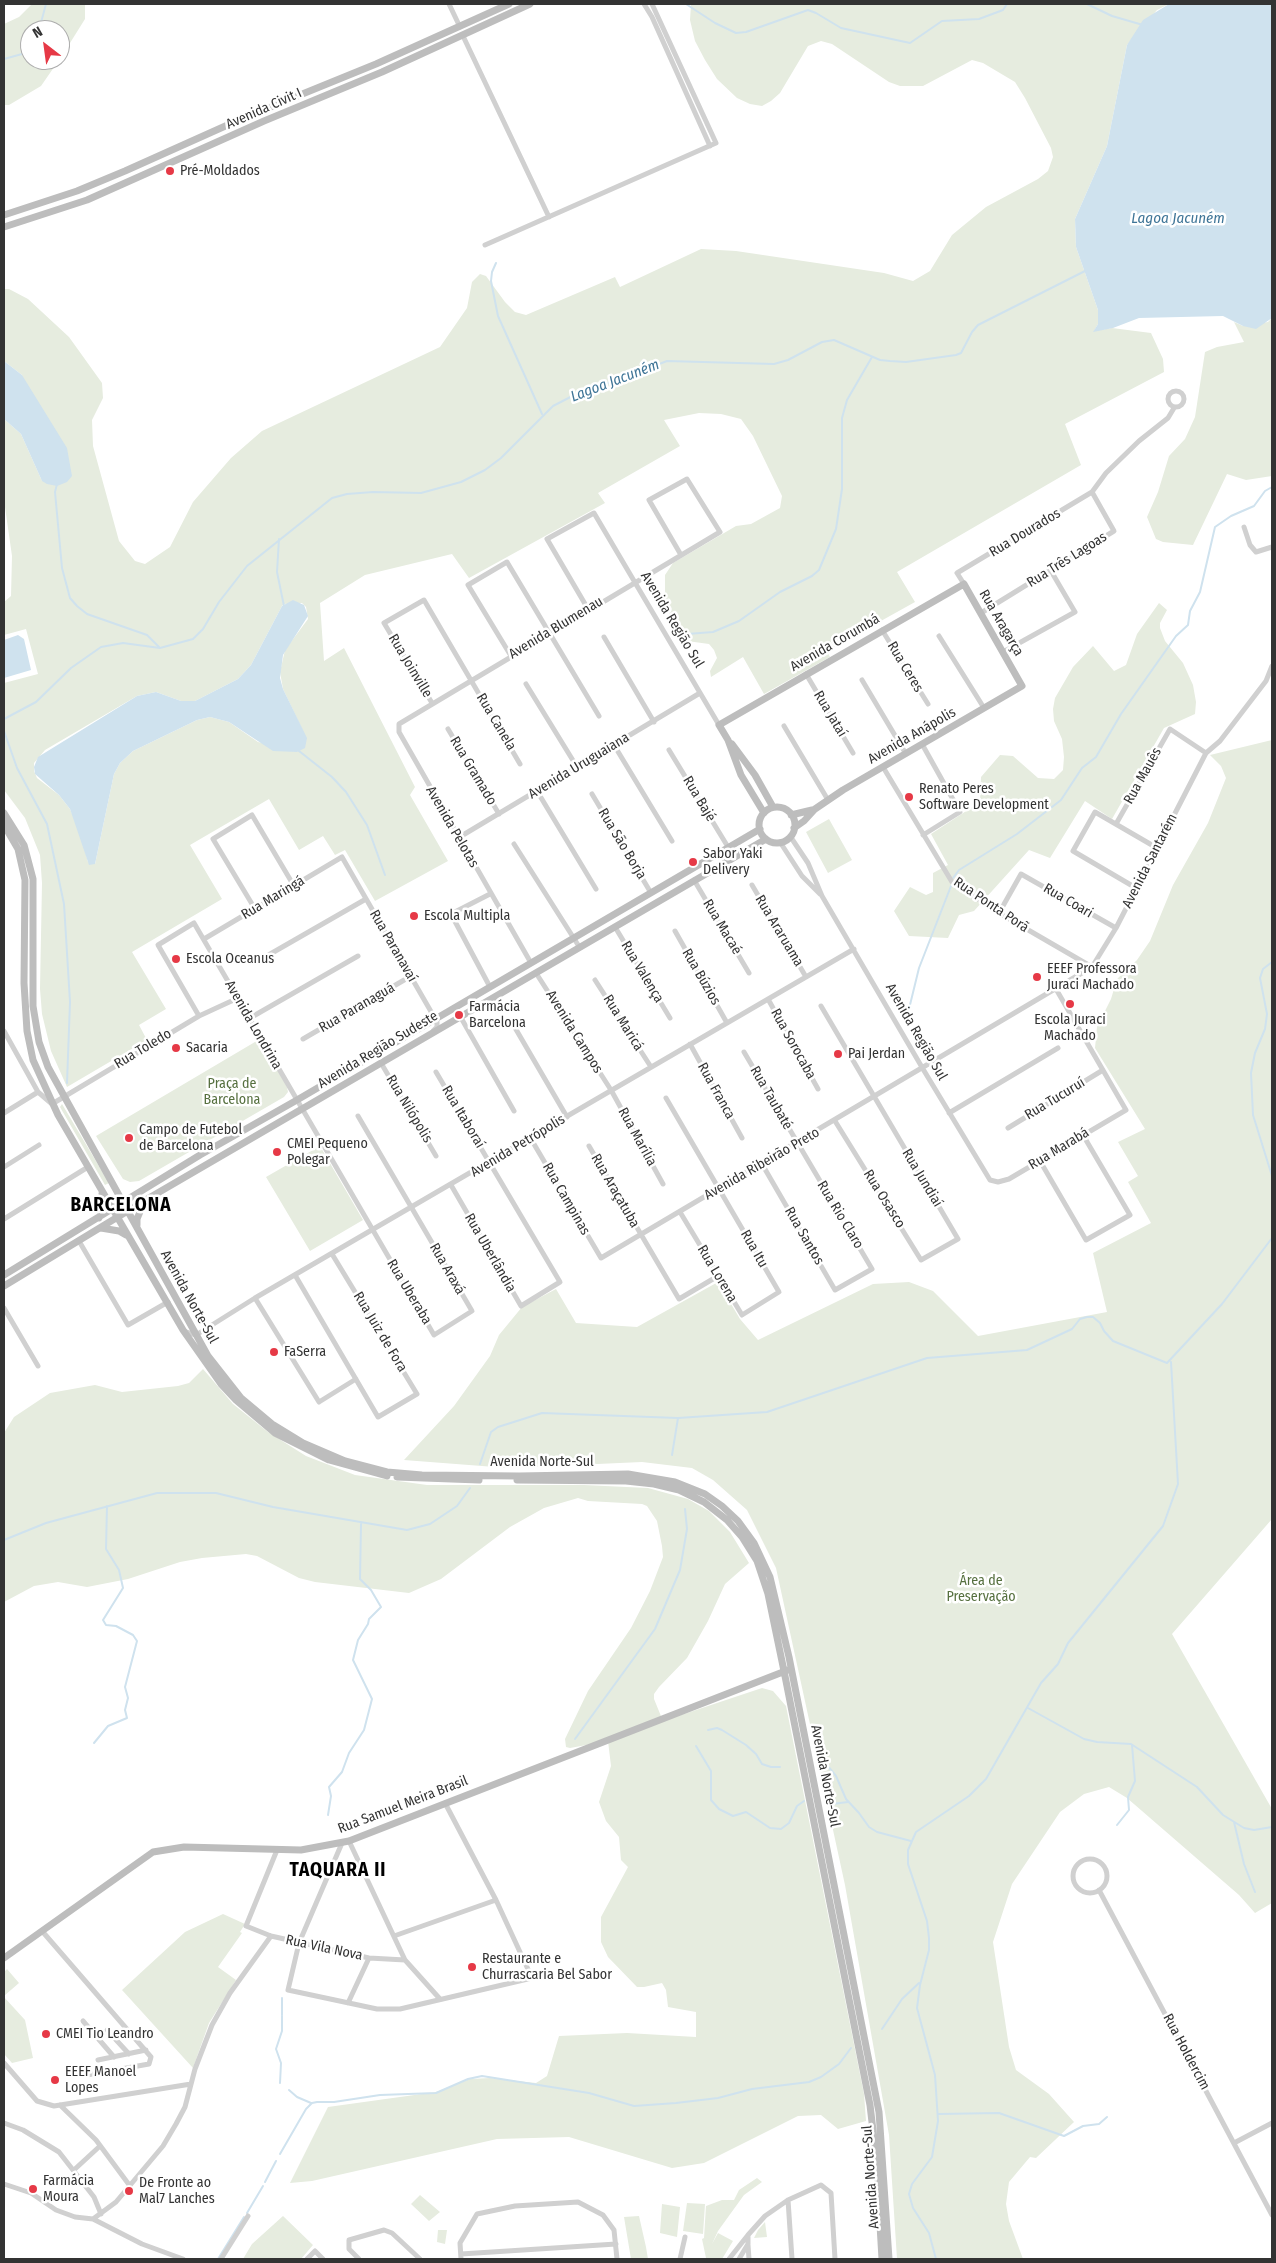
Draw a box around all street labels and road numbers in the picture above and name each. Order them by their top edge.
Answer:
street label: Avenida Civit I [224,85,304,133]
street label: Rua Dourados [986,505,1064,561]
street label: Rua Três Lagoas [1024,529,1110,591]
street label: Avenida Região Sul [637,569,707,671]
street label: Rua Aragarça [975,587,1027,659]
street label: Avenida Blumenau [506,593,606,663]
street label: Avenida Corumbá [787,611,883,675]
street label: Rua Joinville [384,631,436,701]
street label: Rua Ceres [883,639,927,695]
street label: Rua Jataí [810,688,850,740]
street label: Rua Canela [472,690,520,754]
street label: Avenida Anápolis [865,704,959,768]
street label: Avenida Uruguaiana [526,729,632,803]
street label: Rua Gramado [446,734,500,808]
street label: Rua Mauês [1121,745,1165,807]
street label: Rua Bajé [679,773,719,825]
street label: Avenida Pelotas [422,783,482,871]
street label: Rua São Borja [594,806,650,882]
street label: Avenida Santarém [1119,811,1181,911]
street label: Rua Maringá [238,873,308,923]
street label: Rua Ponta Porã [950,874,1032,936]
street label: Rua Coari [1040,880,1096,922]
street label: Rua Araruama [751,892,807,970]
street label: Rua Macaé [699,896,745,958]
street label: Rua Paranavaí [366,907,420,985]
street label: Rua Valença [617,938,667,1006]
street label: Rua Búzios [678,946,724,1008]
street label: Avenida Londrina [221,978,285,1072]
street label: Rua Paranaguá [316,980,398,1036]
street label: Avenida Região Sul [881,981,951,1083]
street label: Avenida Campos [542,988,606,1076]
street label: Rua Maricá [599,992,647,1054]
street label: Rua Sorocaba [767,1006,819,1082]
street label: Avenida Região Sudeste [315,1008,441,1092]
street label: Rua Toledo [111,1025,175,1073]
street label: Rua Franca [694,1060,738,1122]
street label: Rua Taubaté [746,1063,796,1133]
street label: Rua Nilópolis [382,1072,436,1146]
street label: Rua Tucuruí [1022,1074,1088,1124]
street label: Rua Itaboraí [438,1083,488,1151]
street label: Rua Marília [614,1105,660,1169]
street label: Avenida Petrópolis [468,1111,568,1181]
street label: Avenida Ribeirão Preto [701,1124,823,1204]
street label: Rua Marabá [1026,1124,1092,1174]
street label: Rua Jundiaí [898,1146,946,1210]
street label: Rua Araçatuba [587,1151,643,1231]
street label: Rua Campinas [539,1160,593,1238]
street label: Rua Osasco [859,1167,909,1231]
street label: Rua Rio Claro [813,1178,867,1252]
street label: Rua Santos [781,1204,827,1268]
street label: Rua Uberlândia [461,1211,519,1295]
street label: Rua Itu [737,1227,771,1271]
street label: Rua Araxá [426,1240,468,1298]
street label: Rua Lorena [693,1242,741,1306]
street label: Avenida Norte-Sul [157,1248,221,1346]
street label: Rua Uberaba [383,1256,435,1328]
street label: Rua Juiz de Fora [349,1289,411,1375]
street label: Avenida Norte-Sul [490,1454,594,1470]
street label: Avenida Norte-Sul [807,1724,843,1828]
street label: Rua Samuel Meira Brasil [336,1772,470,1838]
street label: Rua Vila Nova [284,1932,364,1964]
street label: Rua Holdercim [1159,2011,1213,2093]
street label: Avenida Norte-Sul [859,2125,883,2229]

